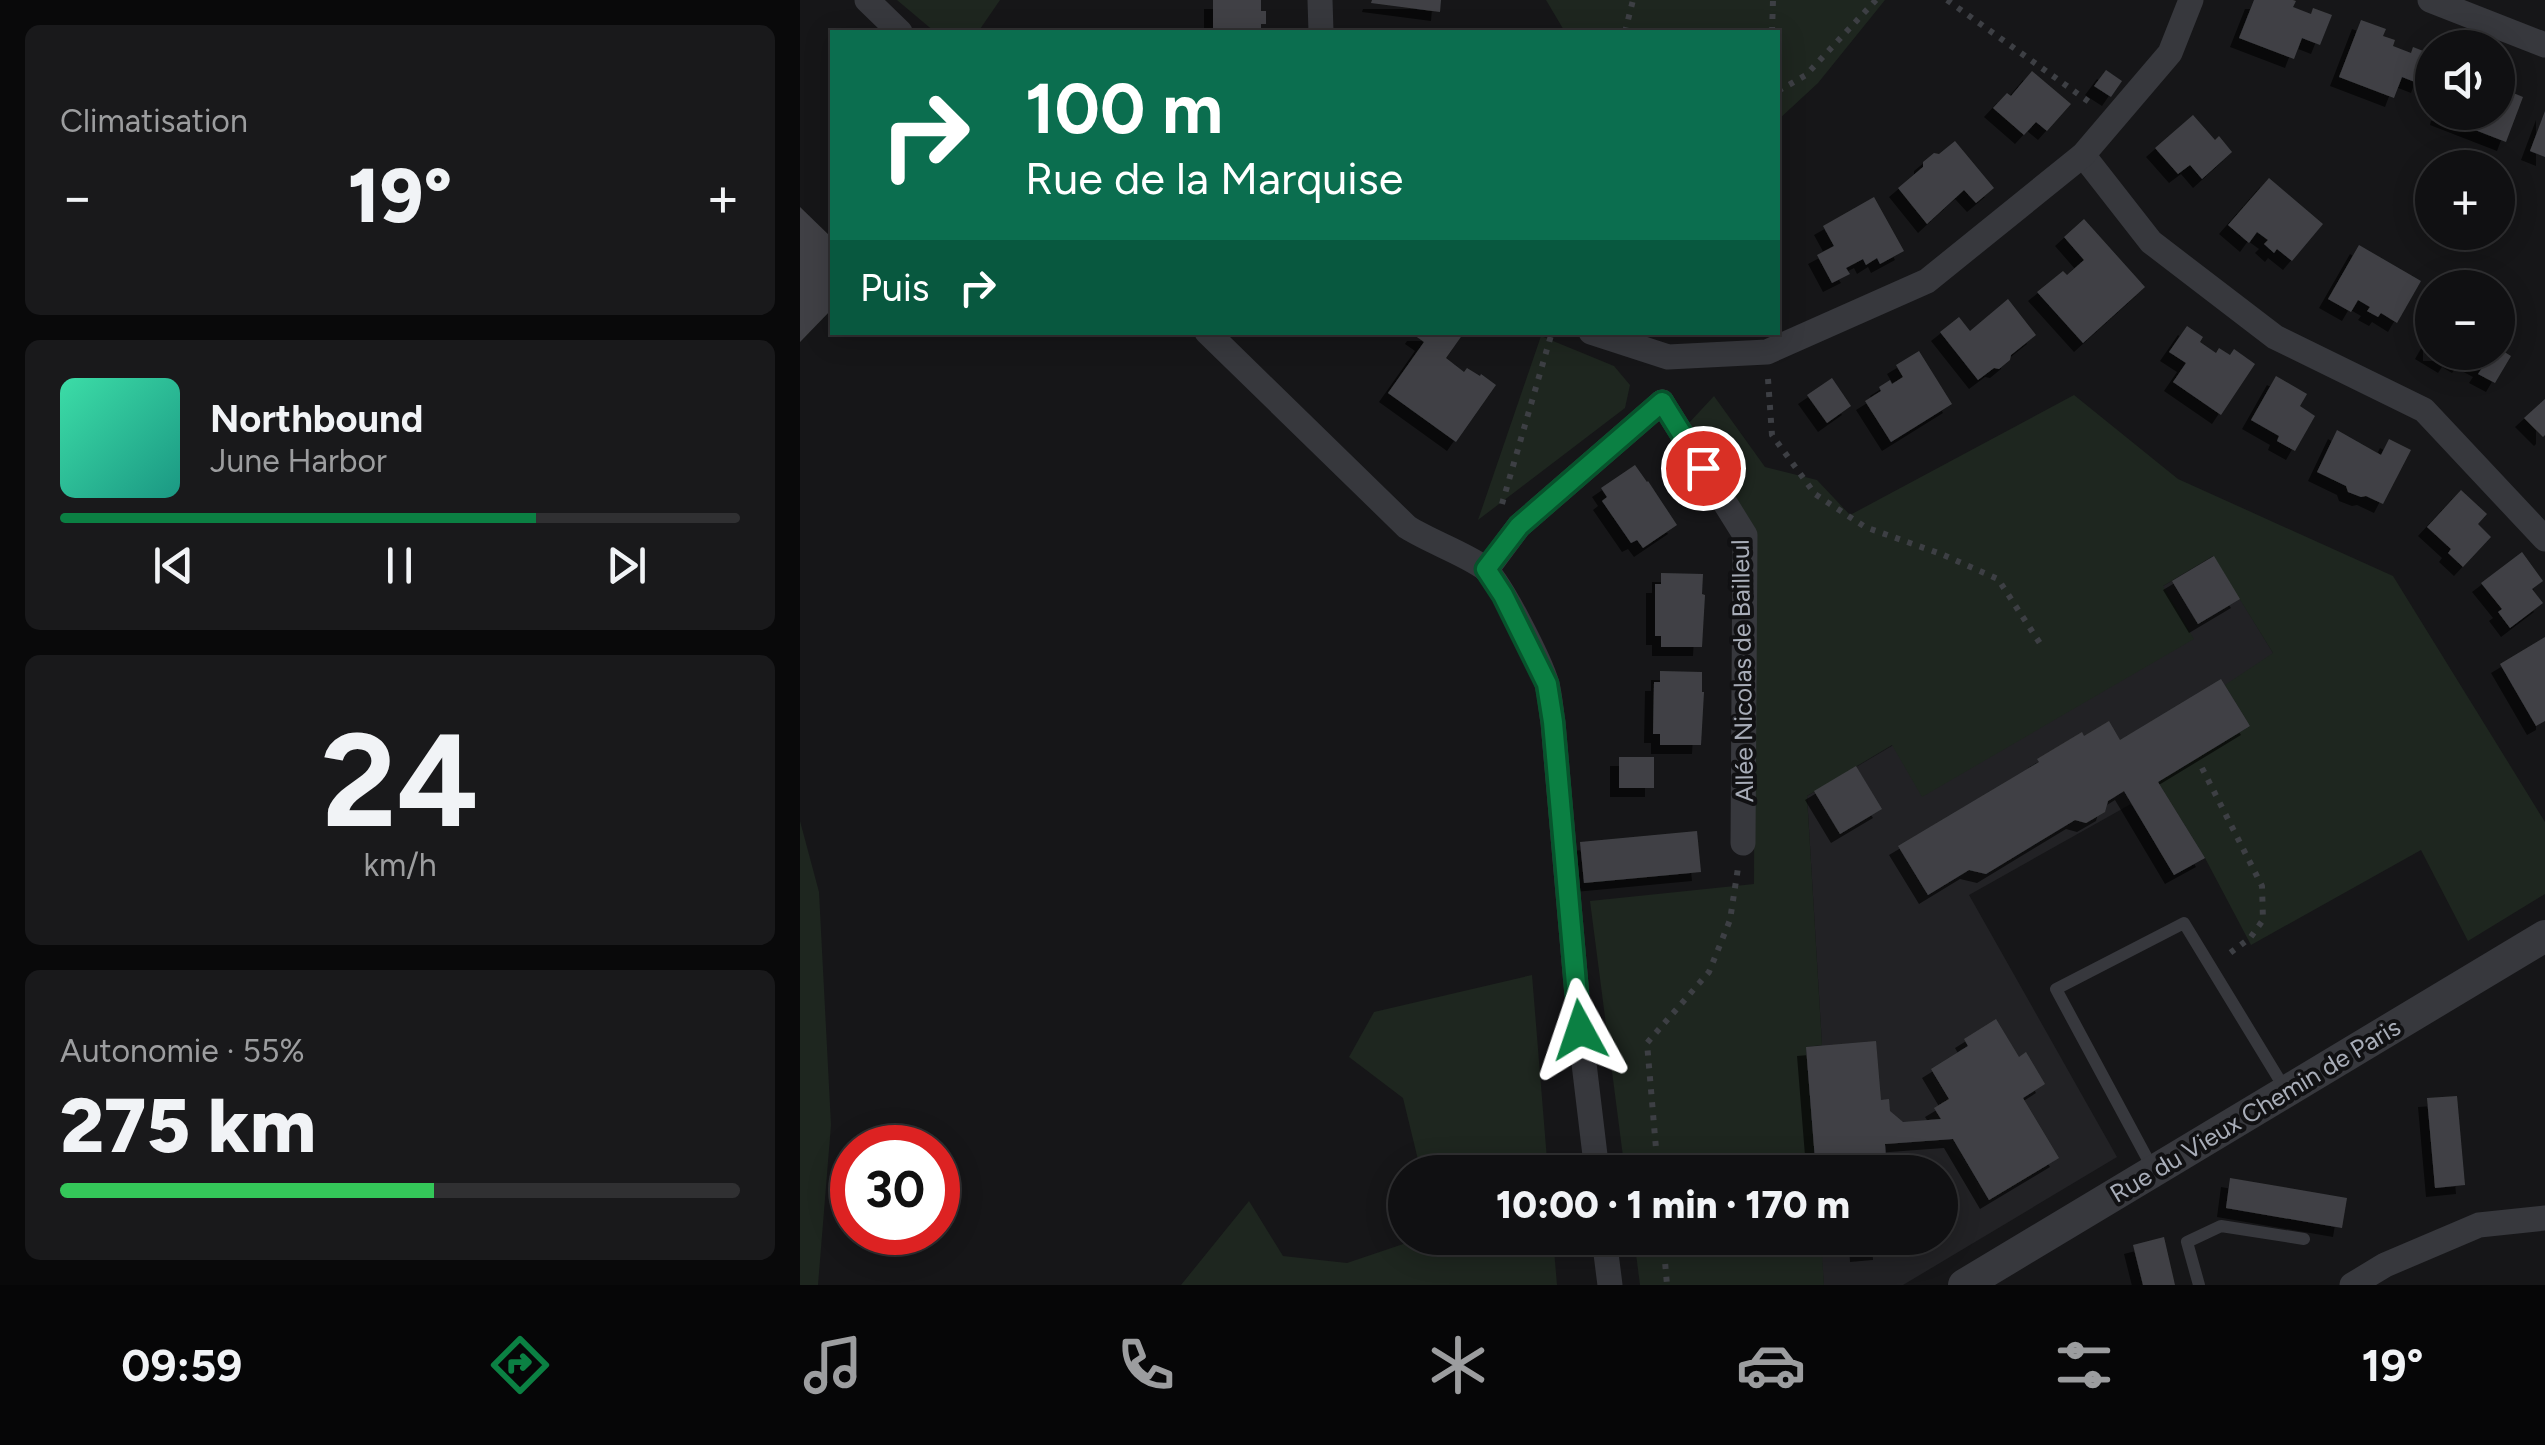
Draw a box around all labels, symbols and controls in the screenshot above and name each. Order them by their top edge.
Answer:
map controls [2415,30,2515,370]
button: sound [2415,30,2515,130]
text: 100 m [1025,66,1223,151]
icon: right [860,70,990,200]
text: Climatisation [60,102,248,140]
button: + [2415,150,2515,250]
text: 19° [348,151,452,241]
text: Rue de la Marquise [1025,151,1403,205]
text: − [60,164,94,230]
text: + [706,164,740,230]
icon: right [950,260,1005,315]
text: Puis [860,265,930,311]
button: − [2415,270,2515,370]
text: Northbound [210,396,423,442]
pin [1661,426,1746,511]
icon: arrive [1676,441,1731,496]
text: June Harbor [210,442,387,480]
icon: previous [146,538,201,593]
icon: pause [372,538,427,593]
icon: next [599,538,654,593]
street label: Allée Nicolas de Bailleul [1725,539,1759,803]
text: 24 [321,703,479,859]
text: km/h [363,846,437,884]
position arrow [1528,978,1632,1082]
street label: Rue du Vieux Chemin de Paris [2104,1011,2406,1209]
text: Autonomie · 55% [60,1032,305,1070]
text: 275 km [60,1081,316,1171]
speed limit sign: 30 [830,1125,960,1255]
text: 10:00 · 1 min · 170 m [1496,1182,1850,1228]
icon: directions [485,1330,555,1400]
icon: music [798,1330,868,1400]
icon: phone [1111,1330,1181,1400]
icon: climate [1423,1330,1493,1400]
icon: car [1736,1330,1806,1400]
icon: filters [2049,1330,2119,1400]
text: 09:59 [121,1338,242,1392]
text: 19° [2361,1338,2424,1392]

